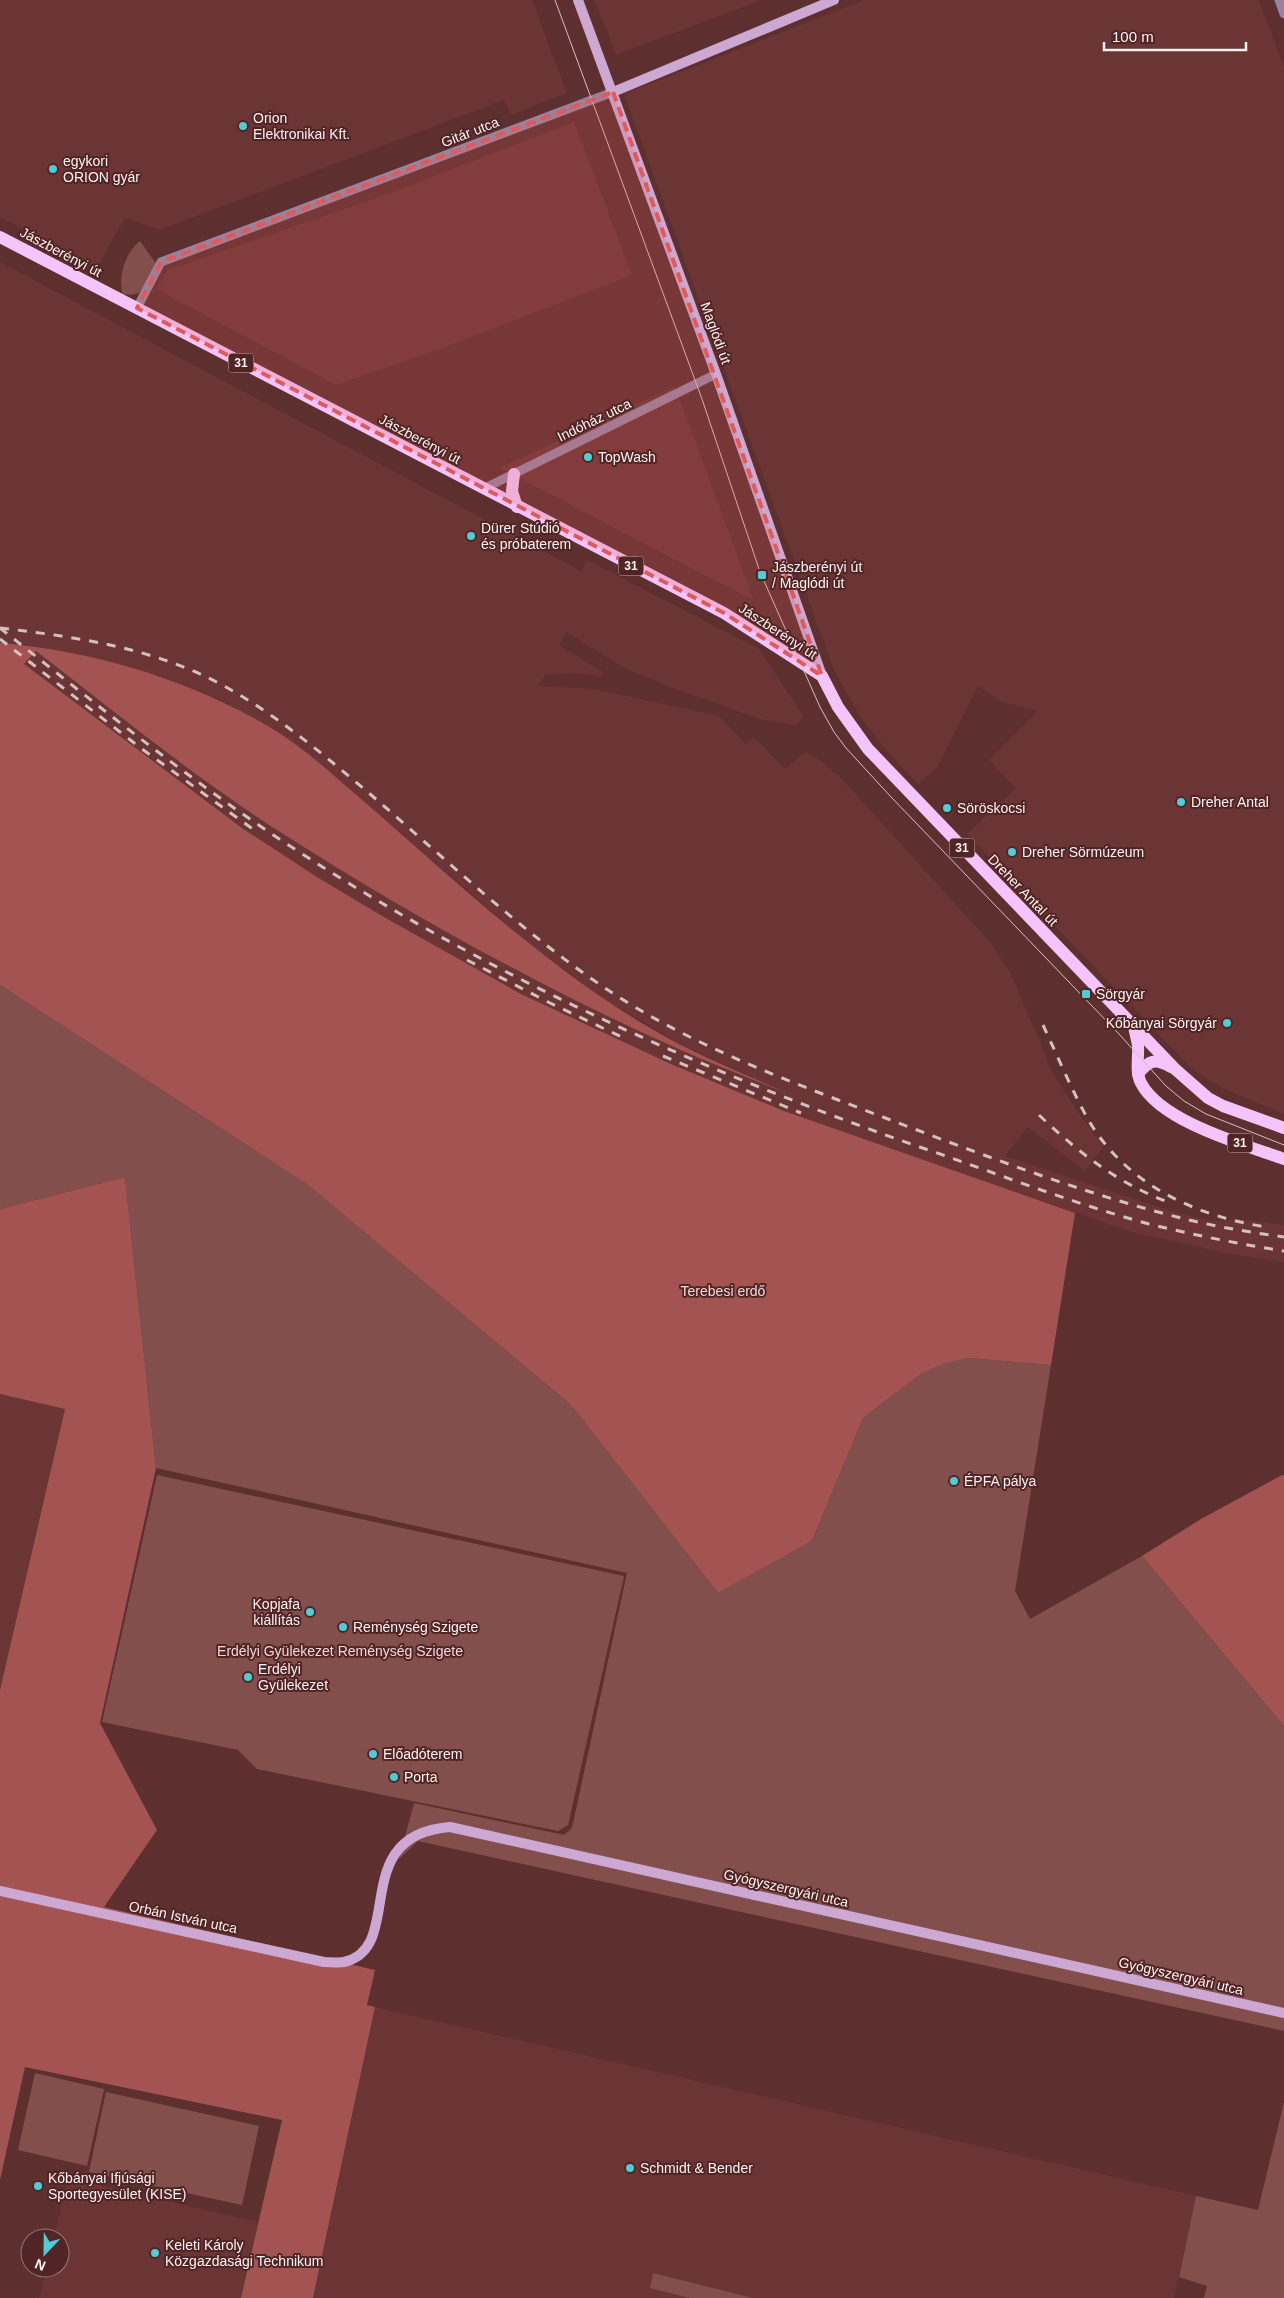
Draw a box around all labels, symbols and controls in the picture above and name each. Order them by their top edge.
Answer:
scale bar [1104,20,1246,52]
text: 100 m [1112,28,1154,45]
place label: Orion Elektronikai Kft. [253,110,350,142]
street label: Gitár utca [439,114,501,150]
marker: Orion Elektronikai Kft. [237,120,249,132]
place label: egykori ORION gyár [63,153,140,185]
marker: egykori ORION gyár [47,163,59,175]
street label: Jászberényi út [17,224,105,280]
street label: Maglódi út [697,300,735,366]
road number: 31 [228,353,254,372]
street label: Indóház utca [554,395,634,445]
street label: Jászberényi út [376,411,464,467]
place label: TopWash [598,449,656,465]
marker: TopWash [582,451,594,463]
place label: Dürer Stúdió és próbaterem [481,520,571,552]
marker: Dürer Stúdió és próbaterem [465,530,477,542]
road number: 31 [618,556,644,576]
place label: Jászberényi út / Maglódi út [772,559,862,591]
marker: Jászberényi út / Maglódi út [756,569,768,581]
street label: Jászberényi út [736,600,820,662]
place label: Dreher Antal [1191,794,1269,810]
marker: Dreher Antal [1175,796,1187,808]
place label: Söröskocsi [957,800,1025,816]
marker: Söröskocsi [941,802,953,814]
road number: 31 [950,838,974,858]
place label: Dreher Sörmúzeum [1022,844,1144,860]
marker: Dreher Sörmúzeum [1006,846,1018,858]
street label: Dreher Antal út [985,851,1061,929]
place label: Sörgyár [1096,986,1145,1002]
marker: Sörgyár [1080,988,1092,1000]
place label: Kőbányai Sörgyár [1106,1015,1217,1031]
marker: Kőbányai Sörgyár [1221,1017,1233,1029]
road number: 31 [1228,1134,1252,1152]
park label: Terebesi erdő [681,1283,766,1299]
place label: ÉPFA pálya [964,1473,1037,1489]
marker: ÉPFA pálya [948,1475,960,1487]
place label: Kopjafa kiállítás [253,1596,300,1628]
marker: Kopjafa kiállítás [304,1606,316,1618]
place label: Reménység Szigete [353,1619,479,1635]
marker: Reménység Szigete [337,1621,349,1633]
park label: Erdélyi Gyülekezet Reménység Szigete [217,1643,463,1659]
place label: Erdélyi Gyülekezet [258,1661,328,1693]
marker: Erdélyi Gyülekezet [242,1671,254,1683]
place label: Előadóterem [383,1746,462,1762]
marker: Előadóterem [367,1748,379,1760]
place label: Porta [404,1769,438,1785]
marker: Porta [388,1771,400,1783]
street label: Gyógyszergyári utca [722,1866,850,1910]
street label: Orbán István utca [127,1898,239,1936]
street label: Gyógyszergyári utca [1117,1954,1245,1998]
place label: Schmidt & Bender [640,2160,753,2176]
marker: Schmidt & Bender [624,2162,636,2174]
place label: Kőbányai Ifjúsági Sportegyesület (KISE) [48,2170,187,2202]
marker: Kőbányai Ifjúsági Sportegyesület (KISE) [32,2180,44,2192]
north arrow [20,2228,70,2278]
place label: Keleti Károly Közgazdasági Technikum [165,2237,324,2269]
marker: Keleti Károly Közgazdasági Technikum [149,2247,161,2259]
text: N [32,2256,48,2274]

